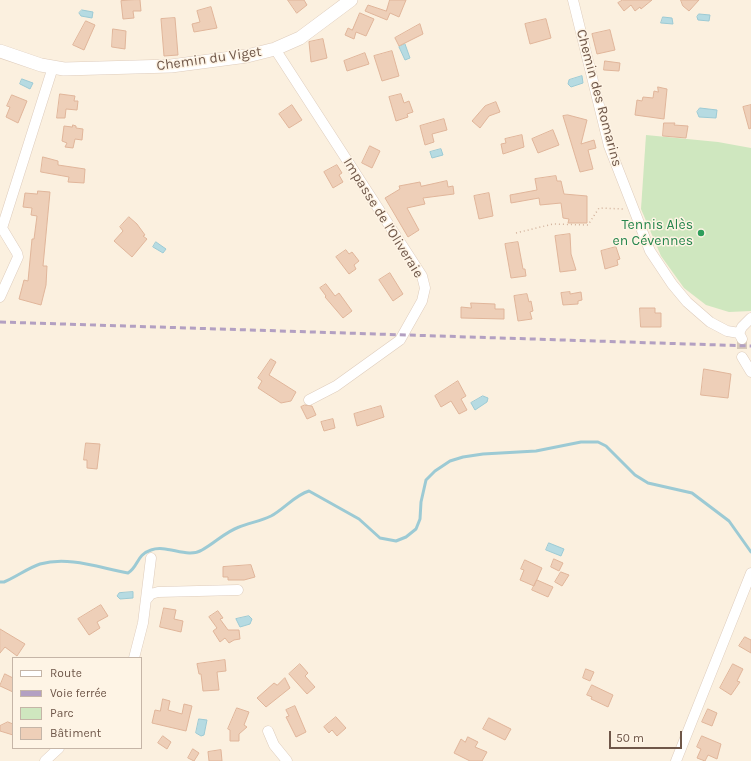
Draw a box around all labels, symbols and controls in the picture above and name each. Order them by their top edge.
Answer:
street label: Chemin des Romarins [573,27,625,169]
street label: Chemin du Viget [155,43,263,75]
street label: Impasse de l'Oliveraie [339,155,427,281]
place label: Tennis Alès en Cévennes [613,217,693,250]
marker: Tennis Alès en Cévennes [696,228,706,238]
legend [12,657,142,749]
text: Route [50,666,82,680]
text: Voie ferrée [50,686,107,700]
text: Parc [50,706,74,720]
scale bar [611,723,684,749]
text: Bâtiment [50,726,101,740]
text: 50 m [616,731,644,745]

